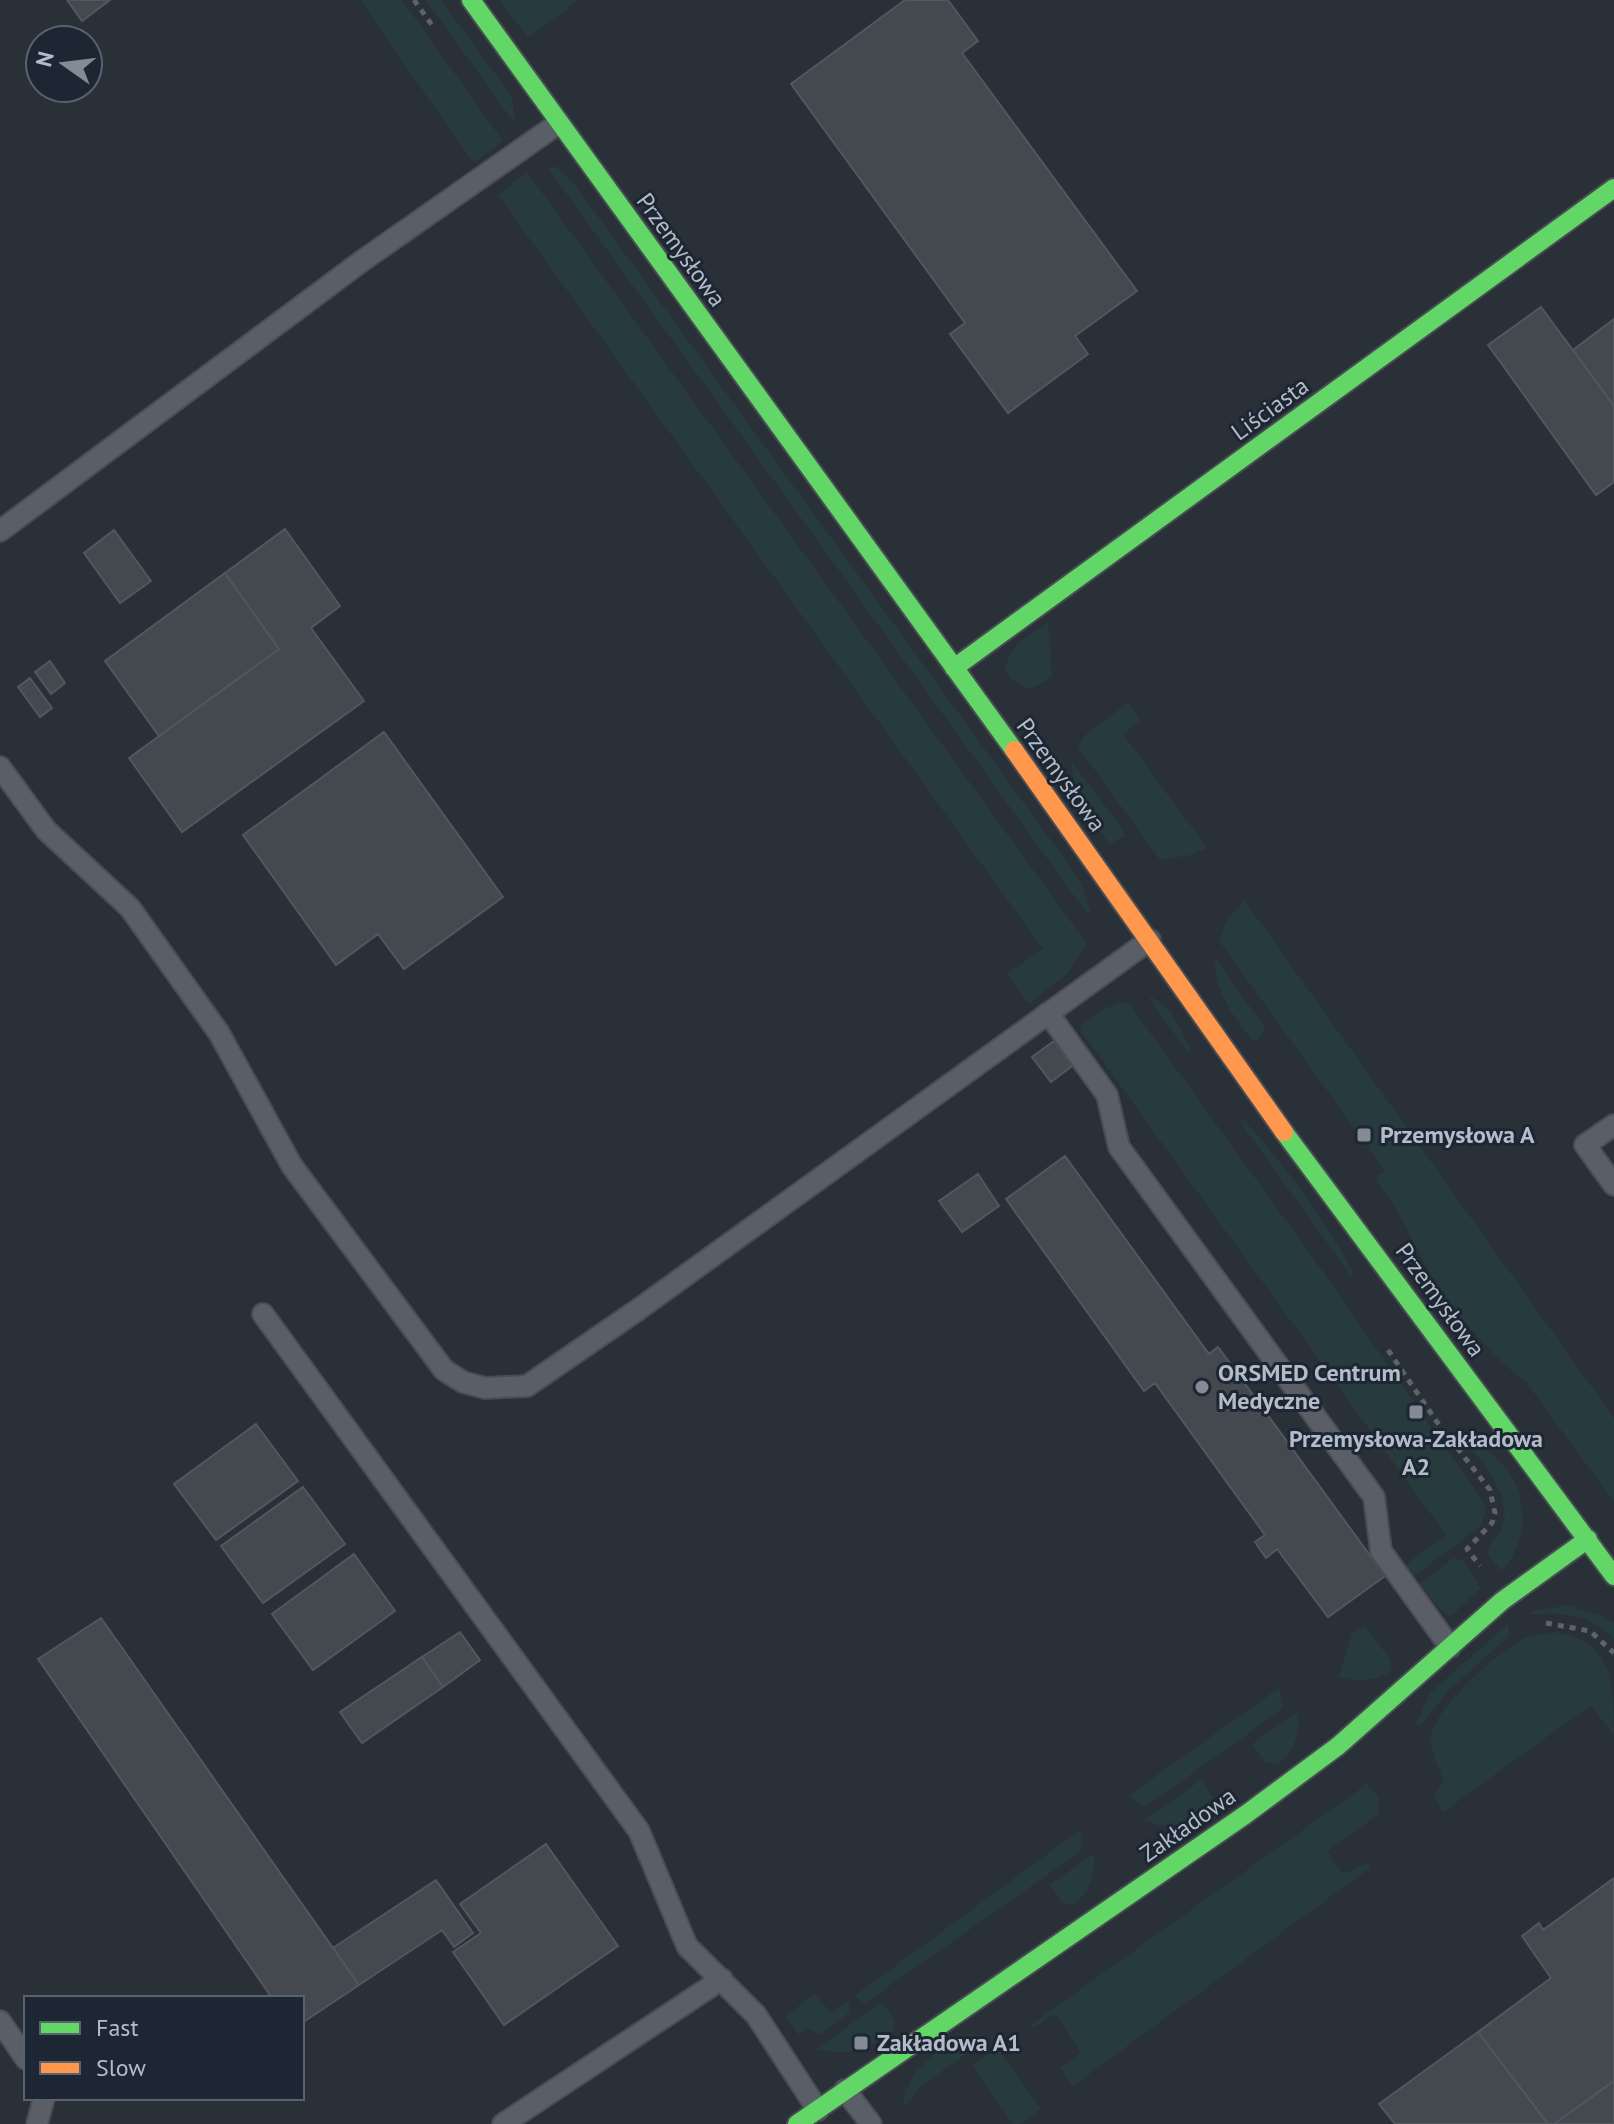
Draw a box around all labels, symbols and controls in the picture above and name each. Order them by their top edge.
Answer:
north arrow [24,24,104,104]
text: N [29,49,60,70]
street label: Przemysłowa [630,187,733,313]
street label: Liściasta [1225,370,1315,447]
street label: Przemysłowa [1010,712,1113,838]
place label: Przemysłowa A [1380,1119,1535,1150]
marker: Przemysłowa A [1355,1126,1373,1144]
street label: Przemysłowa [1389,1237,1492,1363]
place label: ORSMED Centrum Medyczne [1218,1357,1401,1416]
marker: ORSMED Centrum Medyczne [1193,1378,1211,1396]
marker: Przemysłowa-Zakładowa A2 [1407,1403,1425,1421]
place label: Przemysłowa-Zakładowa A2 [1289,1423,1543,1482]
street label: Zakładowa [1134,1780,1242,1869]
legend [24,1996,304,2100]
text: Fast [96,2012,139,2043]
place label: Zakładowa A1 [877,2027,1021,2058]
marker: Zakładowa A1 [852,2034,870,2052]
text: Slow [96,2052,146,2083]

